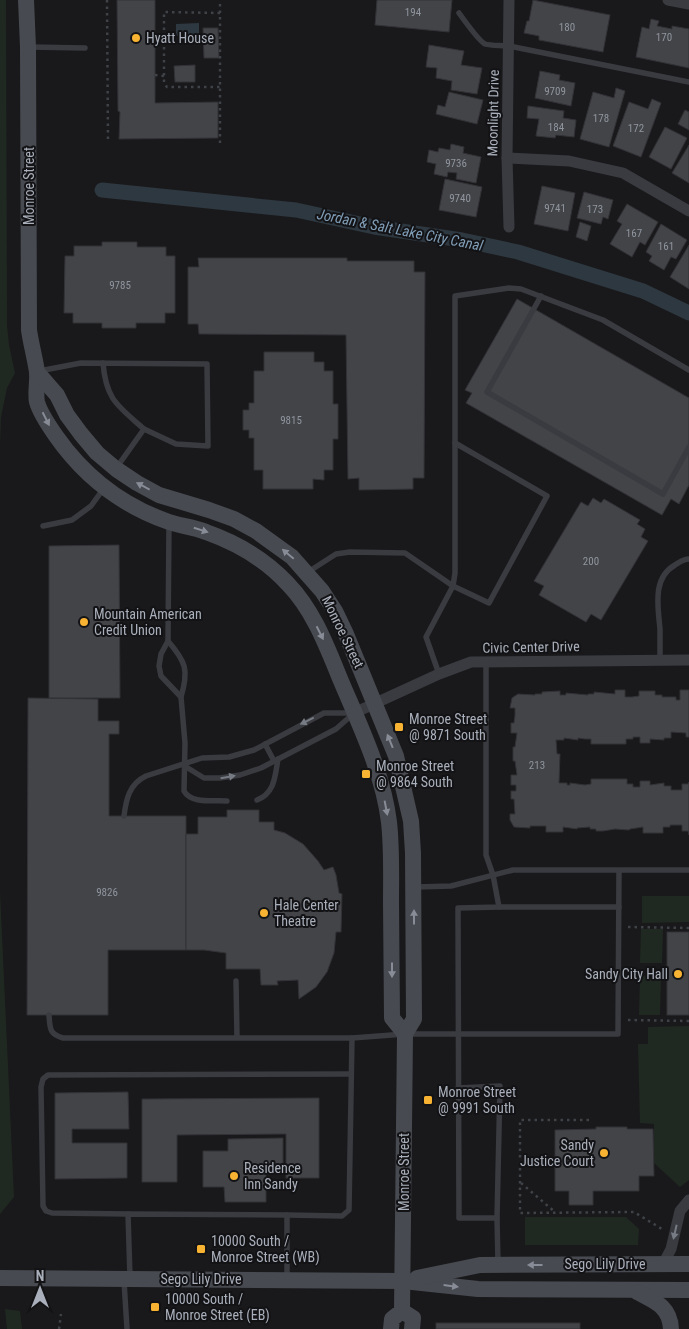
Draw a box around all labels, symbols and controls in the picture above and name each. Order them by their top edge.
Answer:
house number: 194 [405,6,422,19]
house number: 180 [559,21,575,34]
place label: Hyatt House [146,30,214,46]
house number: 170 [656,31,672,44]
marker: Hyatt House [130,32,142,44]
street label: Moonlight Drive [484,69,502,157]
house number: 9709 [544,85,566,98]
house number: 178 [593,112,609,125]
house number: 184 [548,121,565,134]
house number: 172 [628,122,644,135]
street label: Monroe Street [21,147,37,225]
house number: 9736 [445,157,467,170]
house number: 9740 [449,192,471,205]
house number: 9741 [544,202,566,215]
house number: 173 [587,203,603,216]
water label: Jordan & Salt Lake City Canal [315,205,485,255]
house number: 167 [626,227,642,240]
house number: 161 [658,240,674,253]
house number: 9785 [109,279,131,292]
one-way arrow [42,412,50,426]
house number: 9815 [280,414,302,427]
one-way arrow [135,482,150,490]
one-way arrow [193,527,208,535]
one-way arrow [282,549,295,560]
house number: 200 [583,555,599,568]
street label: Monroe Street [319,593,367,671]
place label: Mountain American Credit Union [94,606,202,638]
marker: Mountain American Credit Union [78,616,90,628]
one-way arrow [316,625,325,640]
street label: Civic Center Drive [482,638,580,656]
place label: Monroe Street @ 9871 South [409,711,487,743]
one-way arrow [300,717,315,725]
marker: Monroe Street @ 9871 South [393,721,405,733]
one-way arrow [386,733,394,748]
place label: Monroe Street @ 9864 South [376,758,454,790]
house number: 213 [529,759,545,772]
marker: Monroe Street @ 9864 South [360,768,372,780]
one-way arrow [221,772,237,780]
one-way arrow [383,801,391,817]
house number: 9826 [96,886,118,899]
place label: Hale Center Theatre [274,897,339,929]
marker: Hale Center Theatre [258,907,270,919]
one-way arrow [410,909,418,925]
one-way arrow [388,963,396,979]
place label: Sandy City Hall [585,966,668,982]
marker: Sandy City Hall [672,968,684,980]
place label: Monroe Street @ 9991 South [438,1084,516,1116]
marker: Monroe Street @ 9991 South [422,1094,434,1106]
street label: Monroe Street [396,1133,412,1211]
place label: Sandy Justice Court [520,1137,594,1169]
marker: Sandy Justice Court [598,1147,610,1159]
place label: Residence Inn Sandy [244,1160,301,1192]
marker: Residence Inn Sandy [228,1170,240,1182]
one-way arrow [671,1224,679,1239]
place label: 10000 South / Monroe Street (WB) [211,1233,320,1266]
marker: 10000 South / Monroe Street (WB) [195,1243,207,1255]
street label: Sego Lily Drive [564,1256,646,1272]
one-way arrow [527,1261,543,1269]
north arrow [15,1264,65,1314]
text: N [36,1268,44,1284]
street label: Sego Lily Drive [160,1271,242,1287]
one-way arrow [444,1282,460,1290]
place label: 10000 South / Monroe Street (EB) [165,1291,270,1324]
marker: 10000 South / Monroe Street (EB) [149,1301,161,1313]

